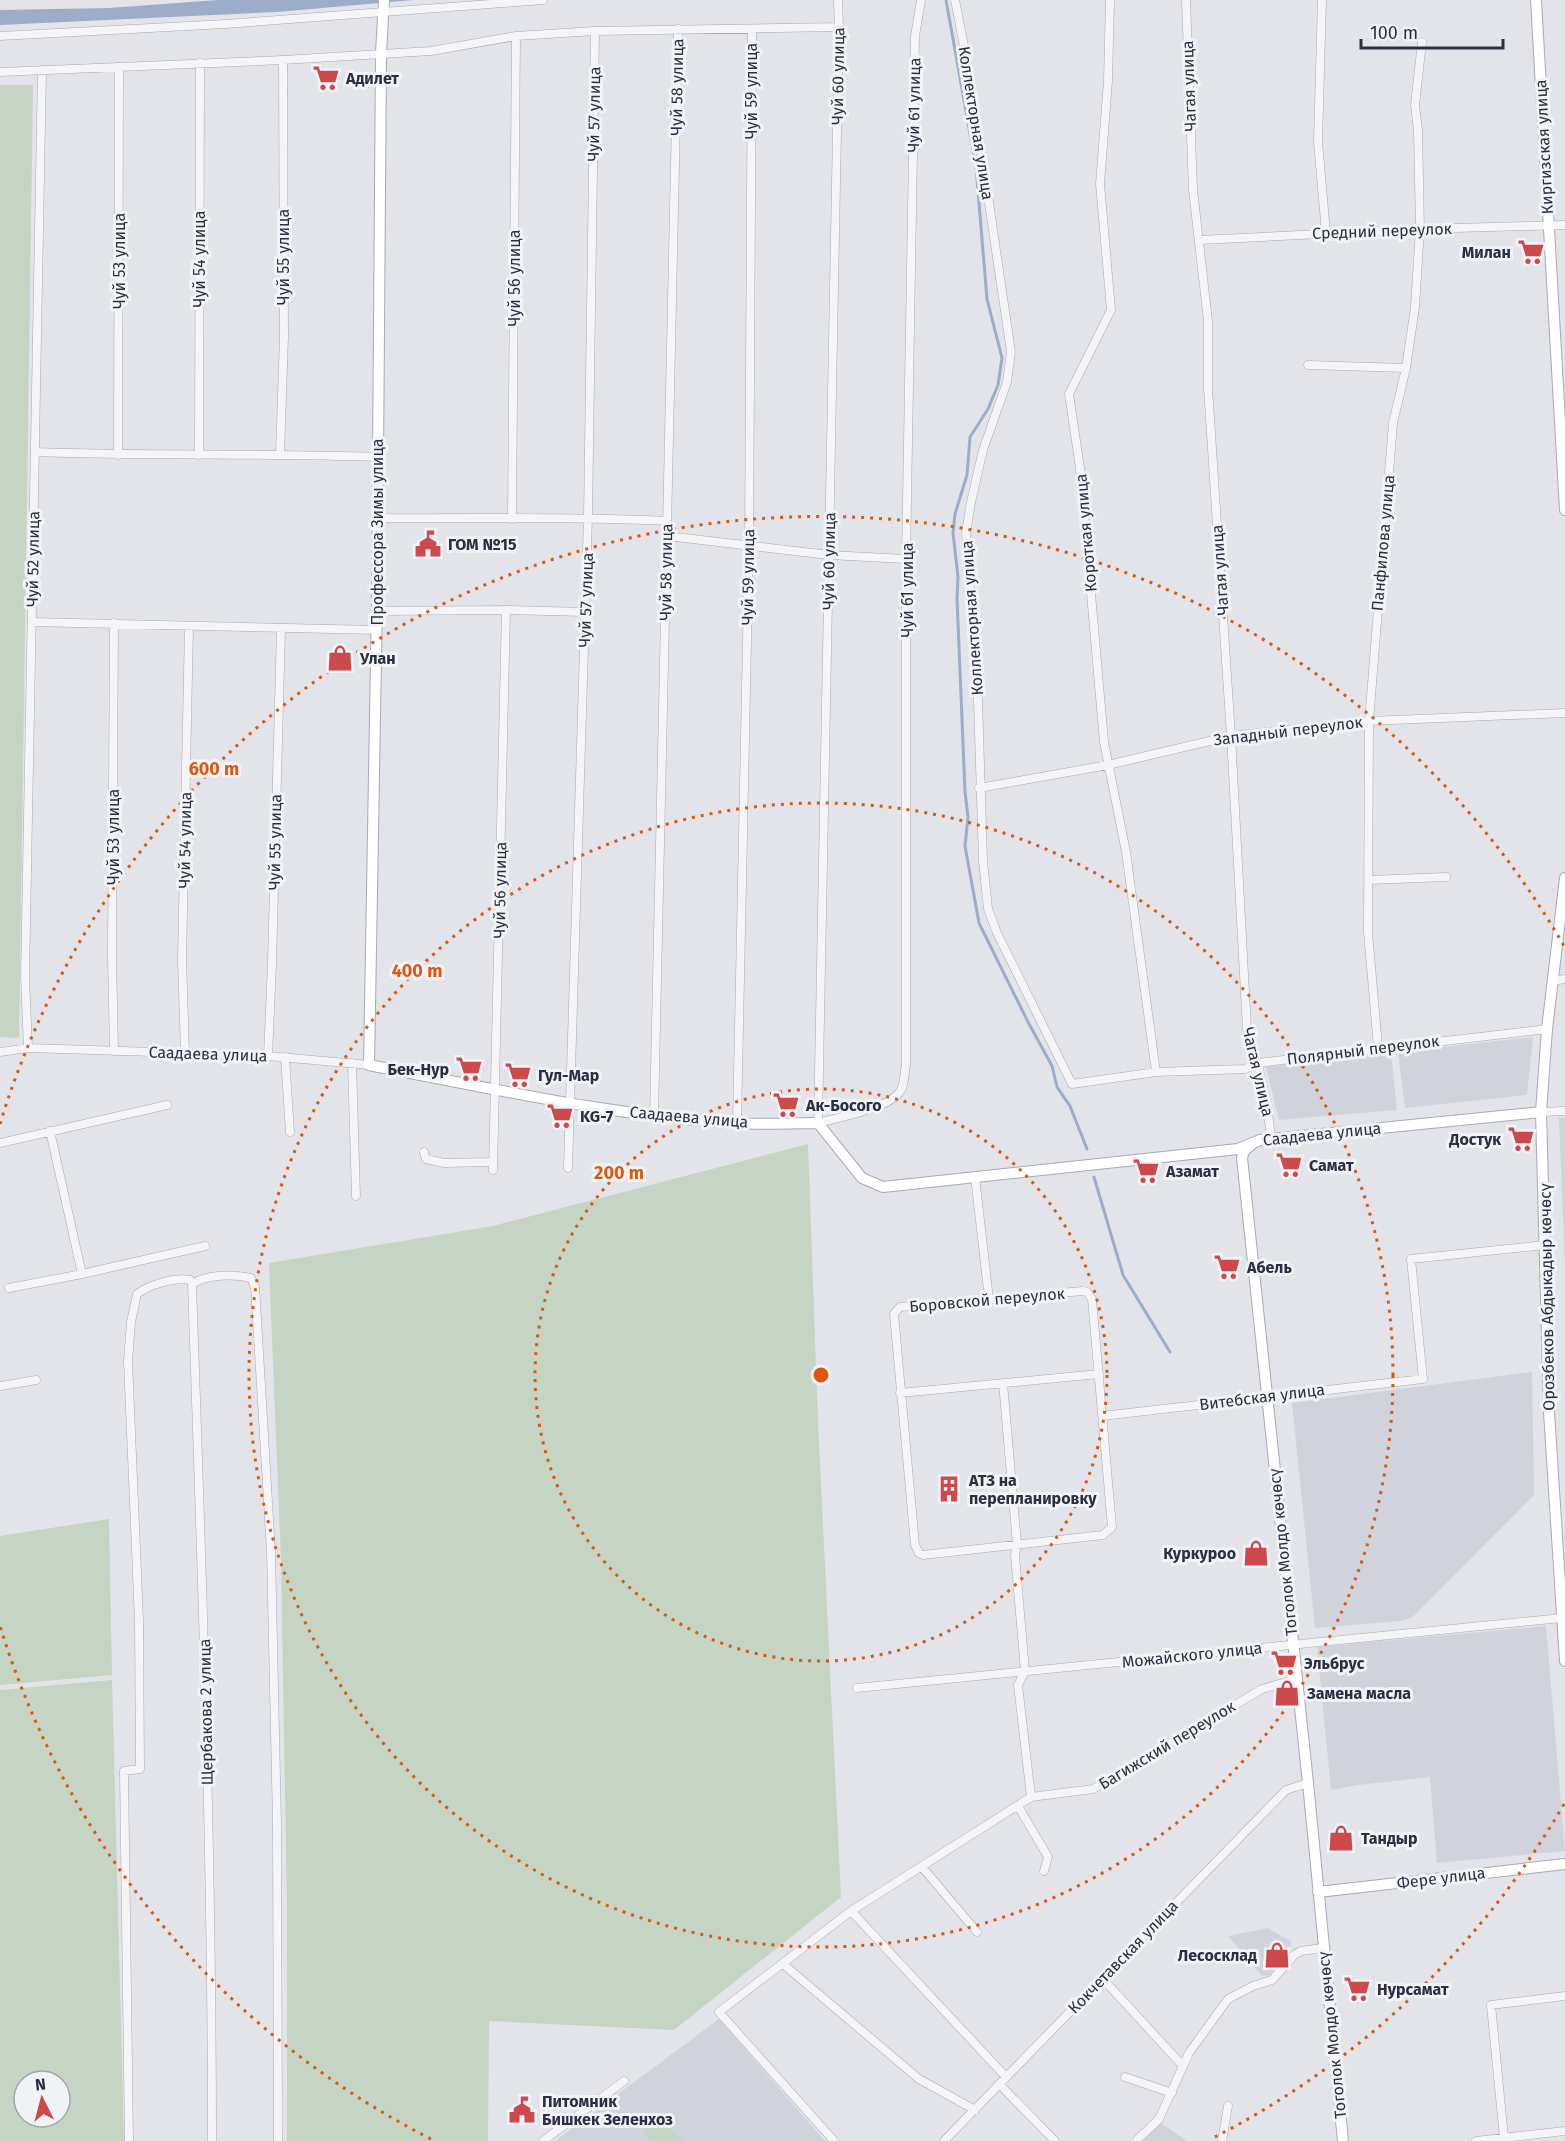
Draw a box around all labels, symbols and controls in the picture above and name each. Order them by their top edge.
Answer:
scale bar [1361,12,1504,50]
text: 100 m [1370,22,1418,44]
street label: Чуй 60 улица [828,27,848,125]
street label: Чуй 58 улица [667,38,687,136]
street label: Чагая улица [1178,40,1200,132]
street label: Чуй 59 улица [742,43,761,139]
street label: Коллекторная улица [954,45,998,201]
street label: Чуй 61 улица [904,57,924,153]
supermarket icon: Адилет [311,63,341,93]
street label: Чуй 57 улица [584,66,604,162]
place label: Адилет [345,69,399,88]
street label: Киргизская улица [1531,79,1557,215]
street label: Чуй 55 улица [274,209,293,305]
street label: Чуй 54 улица [190,211,209,307]
street label: Чуй 53 улица [110,213,129,309]
street label: Средний переулок [1312,219,1453,243]
street label: Чуй 56 улица [505,230,524,326]
supermarket icon: Милан [1516,237,1546,267]
place label: Милан [1462,243,1511,262]
street label: Профессора Зимы улица [368,439,387,625]
street label: Короткая улица [1071,473,1101,593]
street label: Панфилова улица [1368,474,1398,612]
street label: Чуй 52 улица [23,511,43,607]
street label: Чуй 60 улица [819,512,839,610]
street label: Чуй 58 улица [656,523,676,621]
street label: Чагая улица [1207,524,1233,616]
public building icon: ГОМ №15 [413,529,443,559]
street label: Чуй 59 улица [738,529,758,625]
place label: ГОМ №15 [448,535,517,554]
street label: Коллекторная улица [957,540,987,696]
street label: Чуй 61 улица [898,543,917,638]
street label: Чуй 57 улица [575,552,597,648]
shop icon: Улан [325,643,355,673]
place label: Улан [359,649,396,668]
street label: Западный переулок [1212,712,1364,750]
text: 600 m [189,758,239,780]
street label: Чуй 53 улица [104,789,123,885]
street label: Чуй 54 улица [175,791,195,889]
street label: Чуй 55 улица [265,794,285,890]
street label: Чуй 56 улица [490,841,510,939]
text: 400 m [392,960,442,982]
street label: Чагая улица [1239,1025,1277,1119]
street label: Полярный переулок [1286,1031,1441,1069]
street label: Саадаева улица [148,1042,268,1066]
supermarket icon: Бек-Нур [454,1054,484,1084]
place label: Бек-Нур [387,1060,449,1079]
supermarket icon: Гул-Мар [503,1060,533,1090]
place label: Гул-Мар [538,1066,599,1085]
supermarket icon: Ак-Босого [771,1090,801,1120]
place label: Ак-Босого [805,1096,882,1115]
supermarket icon: KG-7 [545,1101,575,1131]
street label: Саадаева улица [629,1102,749,1132]
place label: KG-7 [580,1107,614,1126]
street label: Саадаева улица [1262,1118,1382,1150]
supermarket icon: Достук [1506,1124,1536,1154]
place label: Достук [1448,1130,1501,1149]
supermarket icon: Самат [1274,1150,1304,1180]
supermarket icon: Азамат [1131,1156,1161,1186]
place label: Самат [1309,1156,1354,1175]
text: 200 m [594,1162,644,1184]
place label: Азамат [1165,1162,1219,1181]
street label: Орозбеков Абдыкадыр көчөсү [1536,1183,1558,1411]
supermarket icon: Абель [1212,1252,1242,1282]
place label: Абель [1246,1258,1292,1277]
street label: Боровской переулок [908,1284,1066,1316]
centre of rings [811,1365,831,1385]
street label: Витебская улица [1198,1380,1326,1414]
street label: Тоголок Молдо көчөсү [1265,1467,1301,1637]
place label: АТЗ на перепланировку [968,1471,1097,1508]
building icon: АТЗ на перепланировку [934,1474,964,1504]
shop icon: Куркуроо [1241,1538,1271,1568]
place label: Куркуроо [1163,1544,1236,1563]
street label: Щербакова 2 улица [195,1638,217,1786]
street label: Можайского улица [1121,1638,1263,1672]
supermarket icon: Эльбрус [1269,1648,1299,1678]
place label: Эльбрус [1304,1654,1365,1673]
shop icon: Замена масла [1272,1678,1302,1708]
place label: Замена масла [1306,1684,1411,1703]
street label: Багижский переулок [1095,1696,1239,1793]
shop icon: Тандыр [1326,1823,1356,1853]
place label: Тандыр [1361,1829,1418,1848]
street label: Фере улица [1396,1863,1486,1893]
street label: Кокчетавская улица [1064,1896,1182,2018]
shop icon: Лесосклад [1262,1940,1292,1970]
place label: Лесосклад [1178,1946,1257,1965]
street label: Тоголок Молдо көчөсү [1314,1950,1350,2120]
supermarket icon: Нурсамат [1342,1974,1372,2004]
place label: Нурсамат [1377,1980,1449,1999]
north arrow [12,2069,72,2129]
text: N [34,2075,47,2095]
place label: Питомник Бишкек Зеленхоз [542,2092,673,2129]
public building icon: Питомник Бишкек Зеленхоз [507,2095,537,2125]

